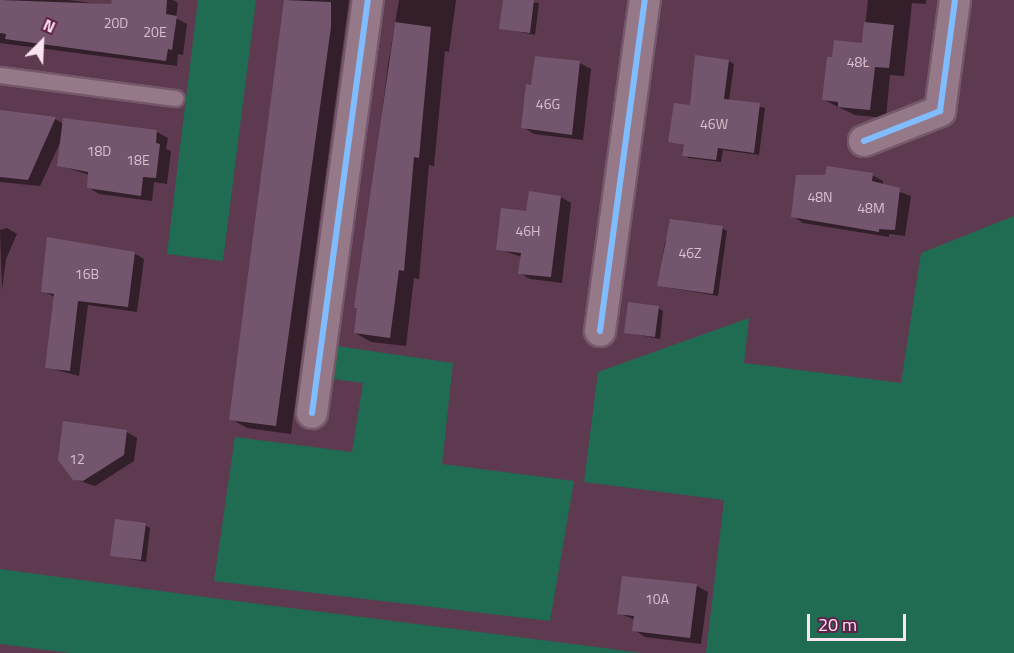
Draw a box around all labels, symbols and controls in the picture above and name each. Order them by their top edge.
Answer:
north arrow [12,12,72,72]
text: N [39,12,59,39]
house number: 20D [104,15,128,31]
house number: 20E [143,24,167,40]
house number: 48Ł [847,54,869,70]
house number: 46G [536,96,560,112]
house number: 46W [700,116,728,132]
house number: 18D [87,143,111,159]
house number: 18E [126,152,150,168]
house number: 48N [807,189,833,205]
house number: 48M [857,200,885,216]
house number: 46H [515,223,541,239]
house number: 46Z [678,245,702,261]
house number: 16B [75,266,99,282]
house number: 12 [69,451,85,467]
house number: 10A [645,591,669,607]
scale bar [810,602,909,640]
text: 20 m [818,611,857,638]

